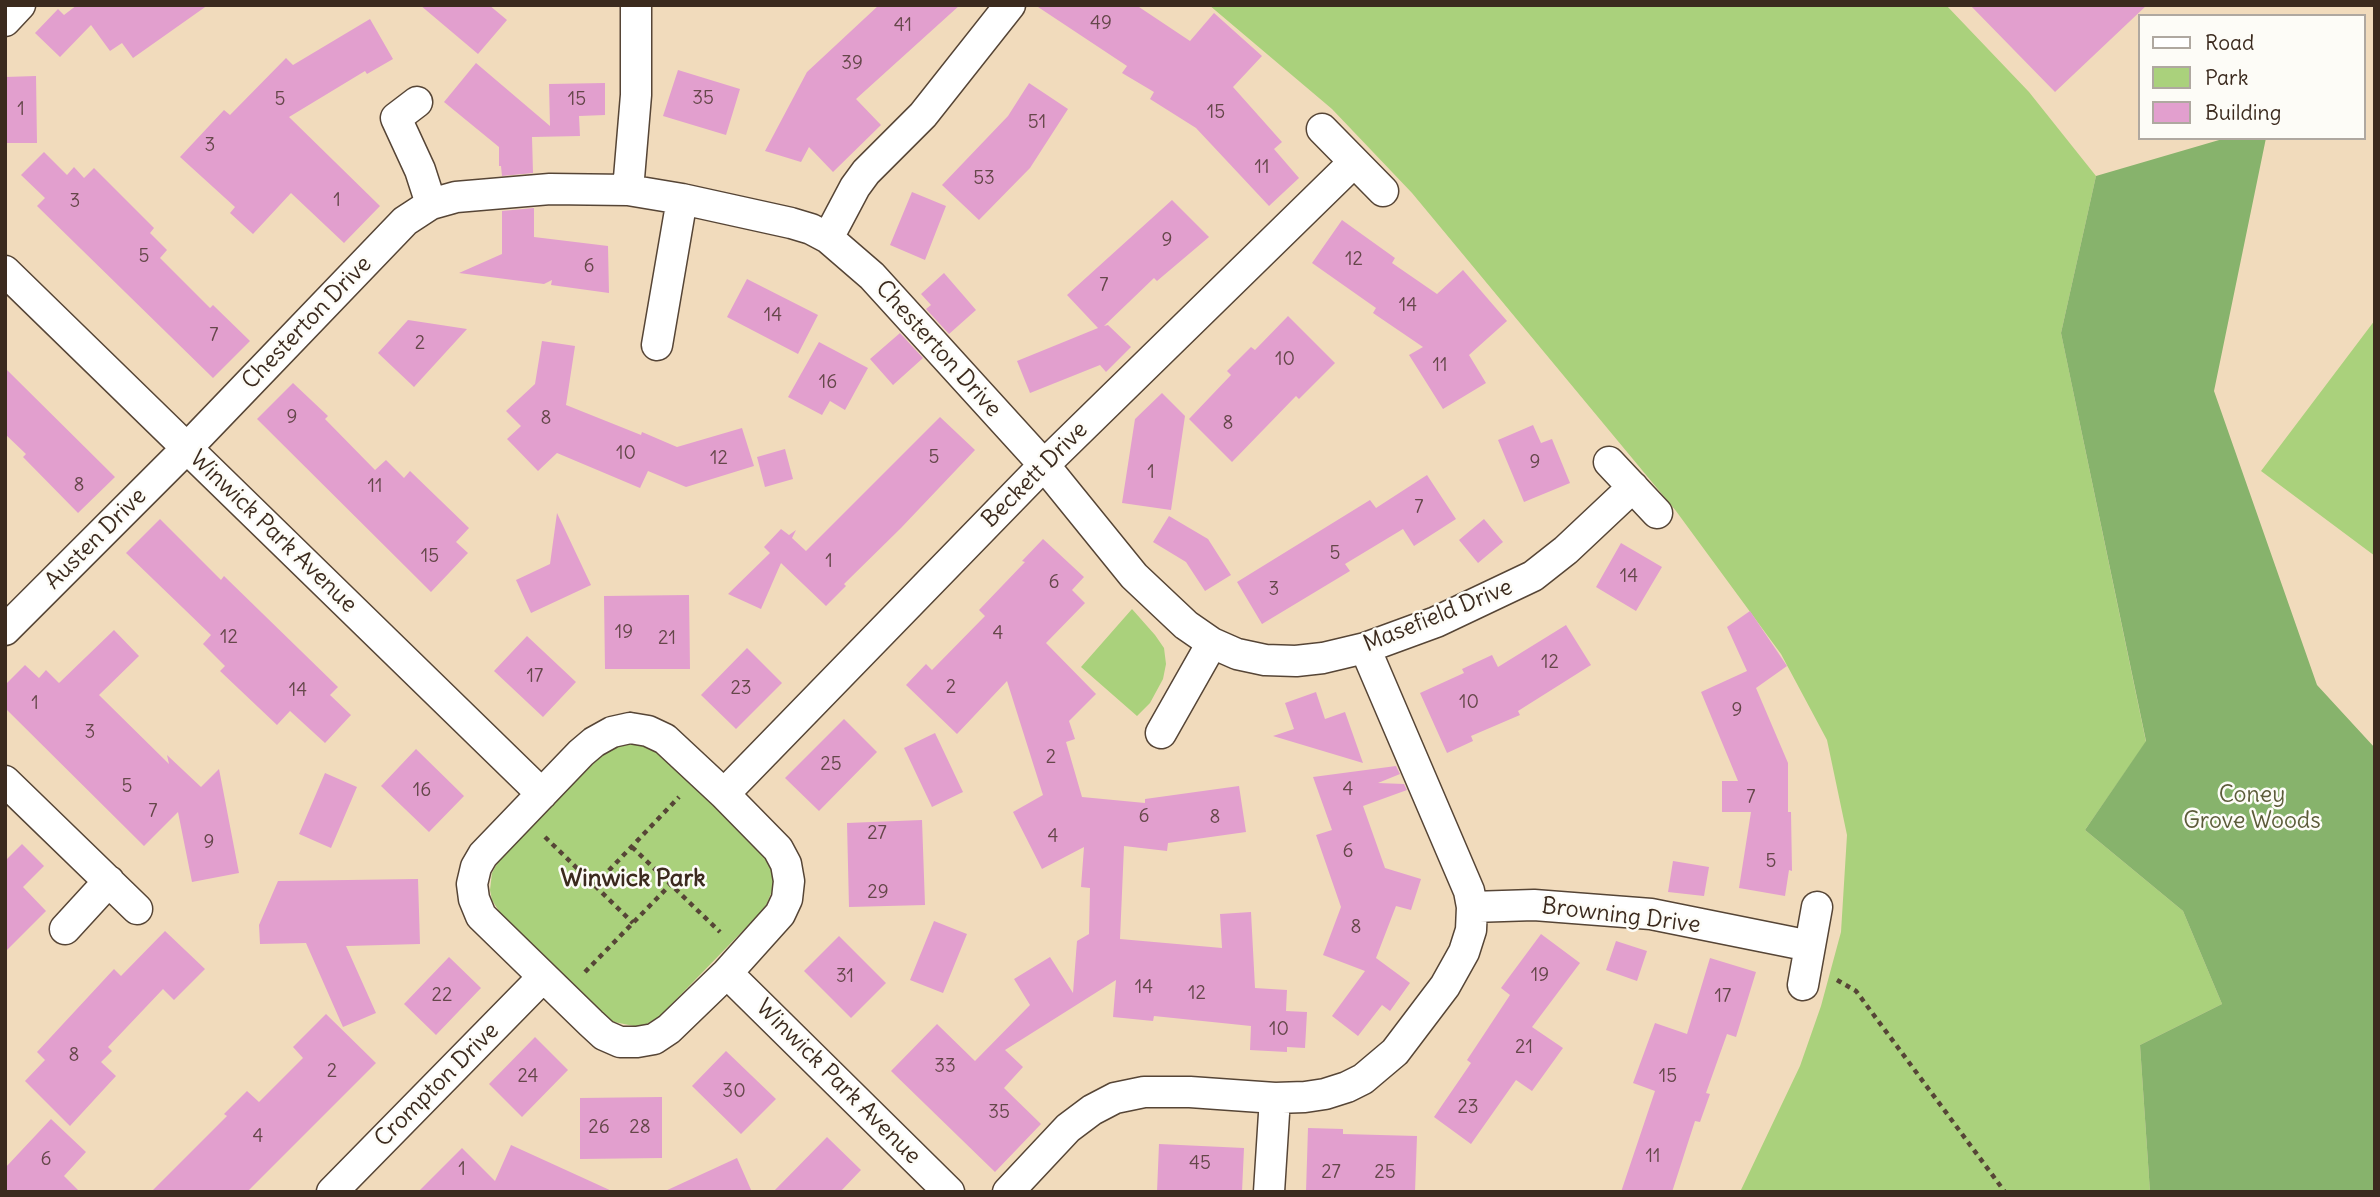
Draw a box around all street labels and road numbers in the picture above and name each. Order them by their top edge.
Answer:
street label: Chesterton Drive [236,251,378,395]
street label: Chesterton Drive [869,275,1007,423]
street label: Beckett Drive [976,416,1094,534]
street label: Winwick Park Avenue [184,445,362,619]
street label: Austen Drive [40,483,152,595]
street label: Masefield Drive [1360,574,1516,658]
street label: Browning Drive [1540,893,1702,939]
street label: Winwick Park Avenue [750,994,926,1170]
street label: Crompton Drive [369,1017,505,1153]

